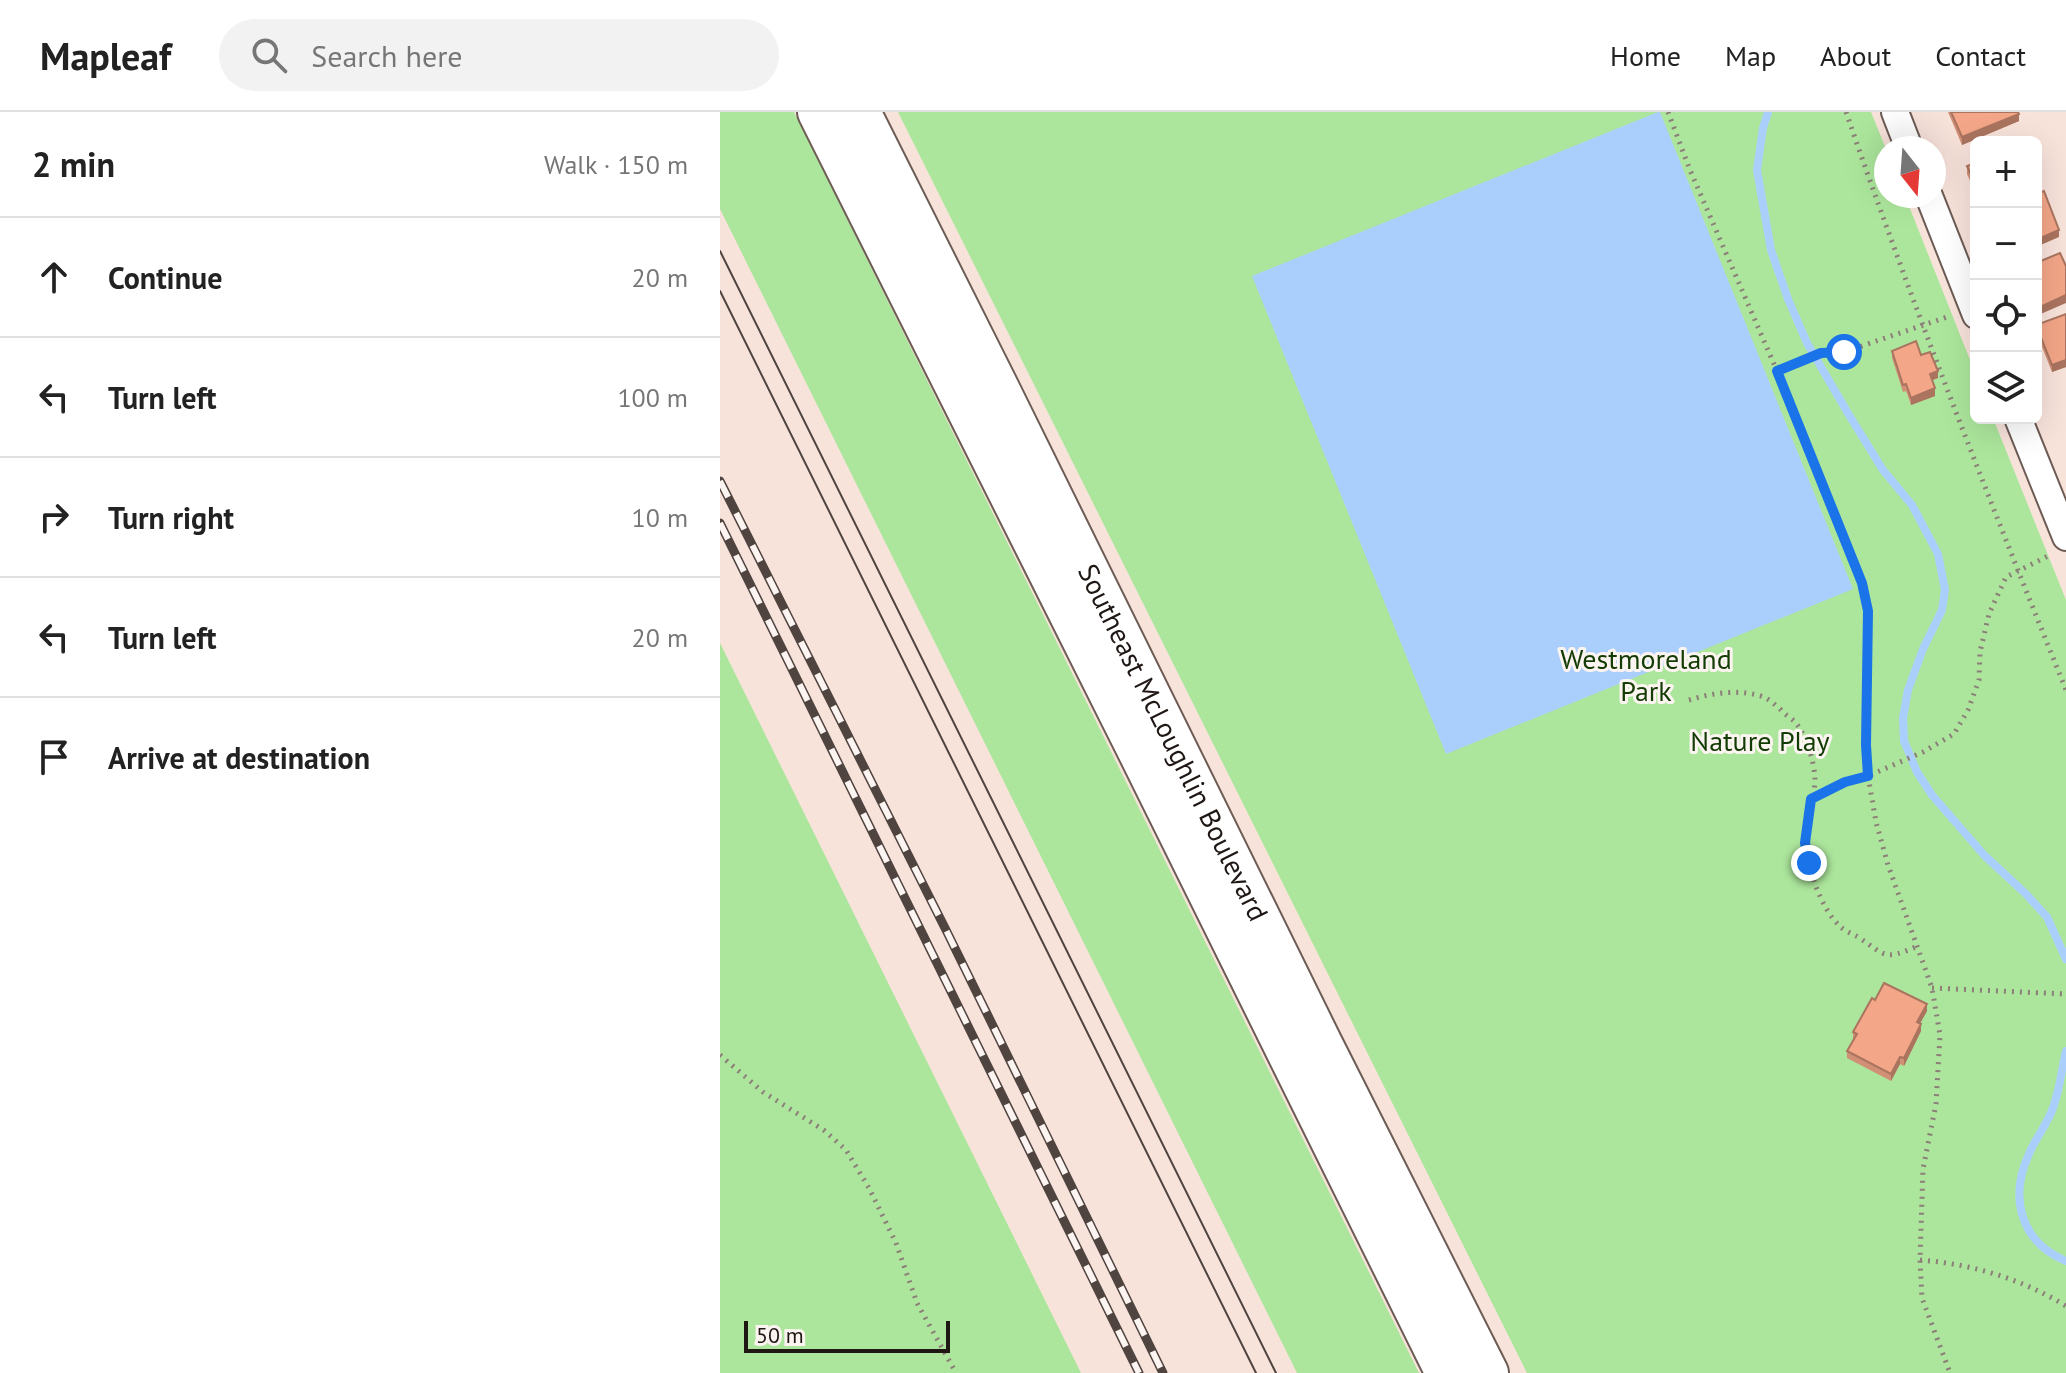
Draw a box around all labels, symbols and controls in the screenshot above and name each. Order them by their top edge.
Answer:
search box [219,19,779,91]
text: Mapleaf [40,31,171,80]
icon: search [247,33,291,77]
text: Search here [311,36,463,75]
text: Home [1610,37,1681,74]
text: Map [1725,37,1776,74]
text: About [1820,37,1891,74]
text: Contact [1935,37,2026,74]
north arrow [1874,136,1946,208]
map controls [1970,136,2042,424]
button: + [1970,136,2042,208]
text: 2 min [32,142,115,186]
text: Walk · 150 m [544,148,688,181]
button: − [1970,208,2042,280]
icon: ahead [32,255,76,299]
text: Continue [108,258,222,297]
text: 20 m [632,261,688,294]
button: locate [1970,280,2042,352]
route start [1826,334,1862,370]
button: layers [1970,352,2042,424]
icon: left [32,375,76,419]
text: Turn left [108,378,216,417]
text: 100 m [617,381,688,414]
icon: right [32,495,76,539]
text: Turn right [108,498,234,537]
text: 10 m [632,501,688,534]
street label: Southeast McLoughlin Boulevard [1070,558,1277,927]
icon: left [32,615,76,659]
text: Turn left [108,618,216,657]
text: 20 m [632,621,688,654]
park label: Westmoreland Park [1560,640,1732,709]
park label: Nature Play [1690,722,1830,759]
icon: arrive [32,735,76,779]
text: Arrive at destination [108,738,370,777]
route end [1791,845,1827,881]
scale bar [744,1317,950,1353]
text: 50 m [756,1321,804,1349]

